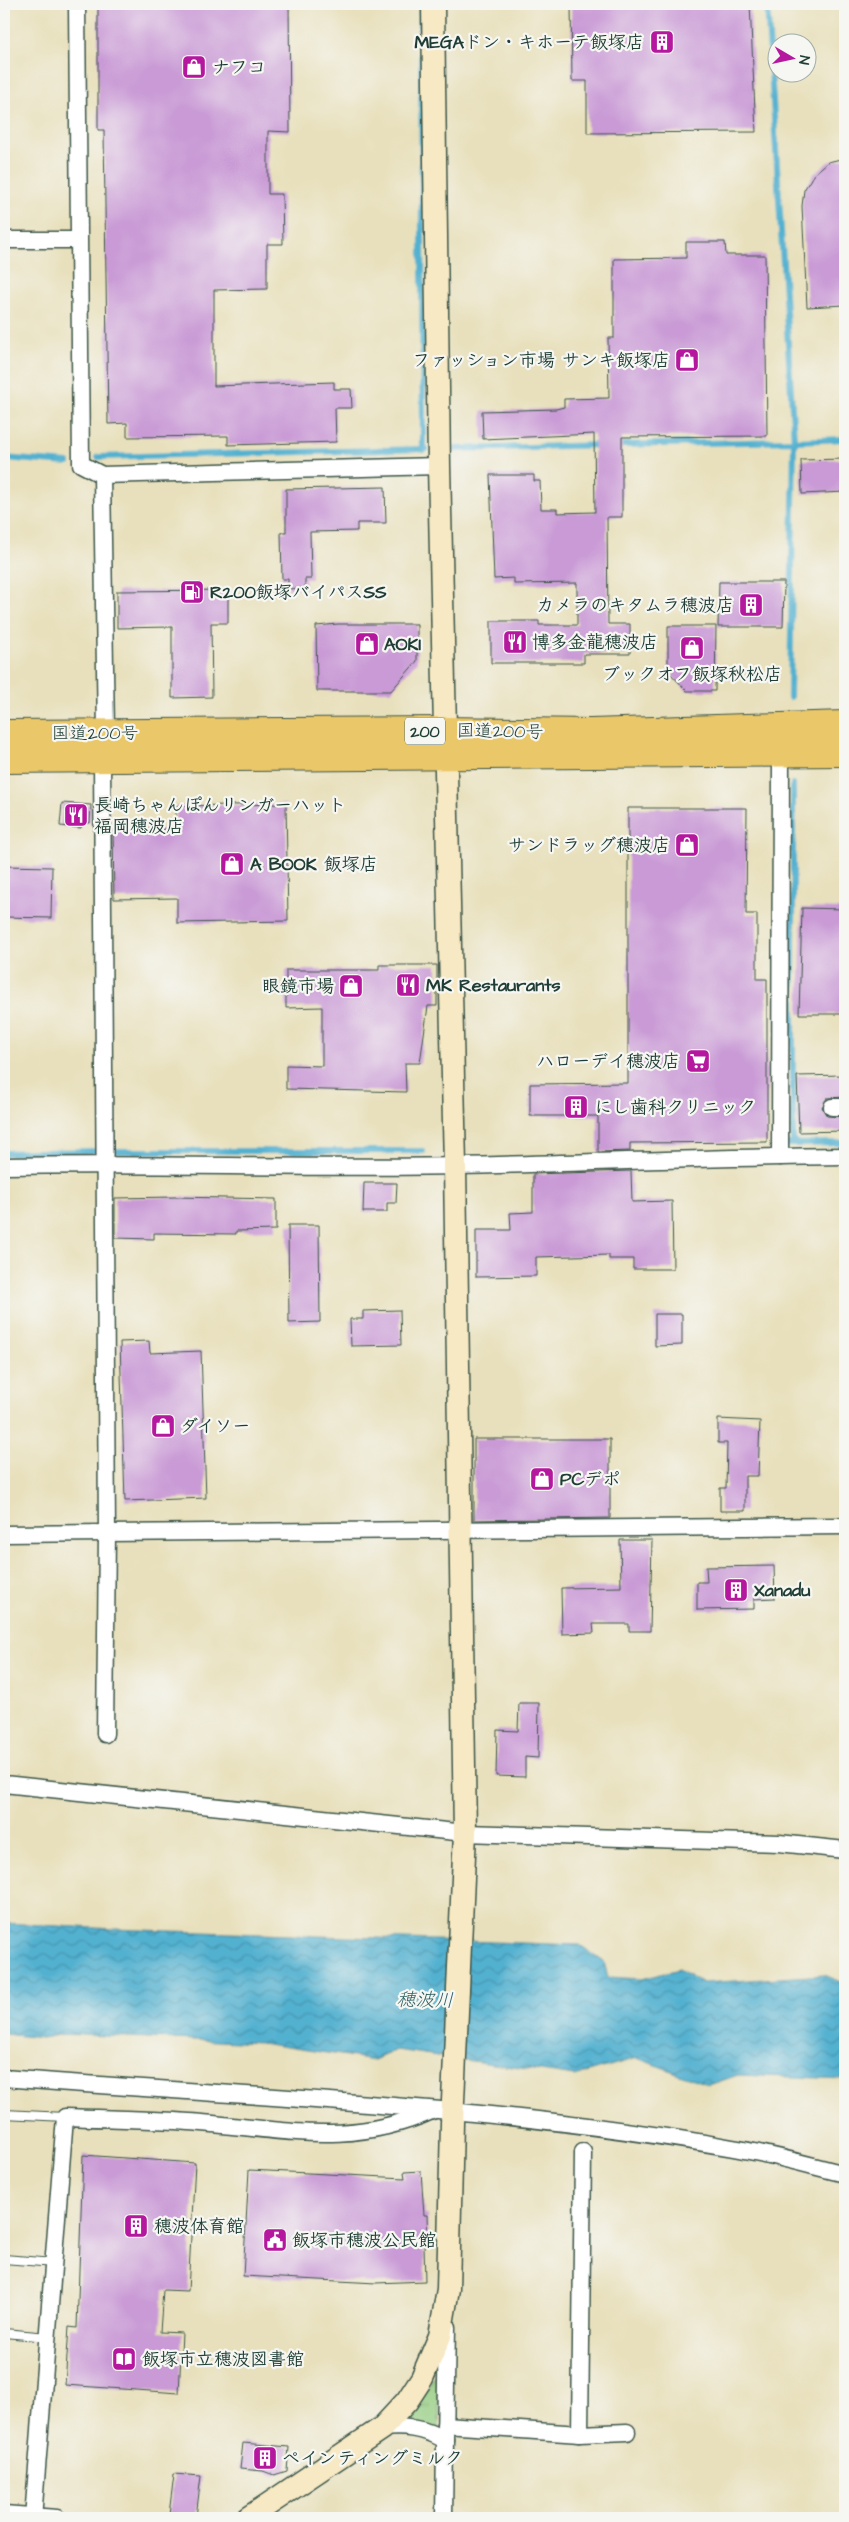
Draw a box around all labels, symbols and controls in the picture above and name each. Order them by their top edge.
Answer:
building icon: MEGAドン・キホーテ飯塚店 [649,29,675,55]
place label: MEGAドン・キホーテ飯塚店 [414,30,644,55]
north arrow [766,32,816,82]
shop icon: ナフコ [181,54,207,80]
text: N [793,54,814,66]
place label: ナフコ [212,55,266,80]
shop icon: ファッション市場 サンキ飯塚店 [674,347,700,373]
place label: ファッション市場 サンキ飯塚店 [412,348,670,373]
fuel station icon: R200飯塚バイパスSS [179,579,205,605]
place label: R200飯塚バイパスSS [210,580,387,605]
building icon: カメラのキタムラ穂波店 [738,592,764,618]
place label: カメラのキタムラ穂波店 [536,593,734,618]
restaurant icon: 博多金龍穂波店 [502,629,528,655]
place label: 博多金龍穂波店 [532,630,658,655]
shop icon: AOKI [354,631,380,657]
place label: AOKI [384,632,421,657]
shop icon: ブックオフ飯塚秋松店 [679,635,705,661]
place label: ブックオフ飯塚秋松店 [602,662,782,687]
road number: 200 [405,718,445,744]
street label: 国道200号 [456,718,544,745]
street label: 国道200号 [51,721,139,746]
place label: 長崎ちゃんぽんリンガーハット 福岡穂波店 [94,793,346,839]
restaurant icon: 長崎ちゃんぽんリンガーハット 福岡穂波店 [63,802,89,828]
shop icon: サンドラッグ穂波店 [674,832,700,858]
place label: サンドラッグ穂波店 [508,833,670,858]
shop icon: A BOOK 飯塚店 [219,851,245,877]
place label: A BOOK 飯塚店 [250,852,378,877]
restaurant icon: MK Restaurants [395,972,421,998]
shop icon: 眼鏡市場 [338,973,364,999]
place label: MK Restaurants [426,973,561,998]
place label: 眼鏡市場 [262,974,334,999]
supermarket icon: ハローデイ穂波店 [685,1048,711,1074]
place label: ハローデイ穂波店 [536,1049,680,1074]
building icon: にし歯科クリニック [563,1094,589,1120]
place label: にし歯科クリニック [594,1095,756,1120]
shop icon: ダイソー [150,1413,176,1439]
place label: ダイソー [180,1414,250,1439]
shop icon: PCデポ [529,1466,555,1492]
place label: PCデポ [560,1467,620,1492]
building icon: Xanadu [723,1577,749,1603]
place label: Xanadu [754,1578,810,1603]
water label: 穂波川 [396,1987,454,2014]
building icon: 穂波体育館 [123,2213,149,2239]
place label: 穂波体育館 [154,2214,244,2239]
public building icon: 飯塚市穂波公民館 [262,2227,288,2253]
place label: 飯塚市穂波公民館 [292,2228,436,2253]
library icon: 飯塚市立穂波図書館 [111,2346,137,2372]
place label: 飯塚市立穂波図書館 [142,2347,304,2372]
building icon: ペインティングミルク [252,2445,278,2471]
place label: ペインティングミルク [282,2446,463,2471]

